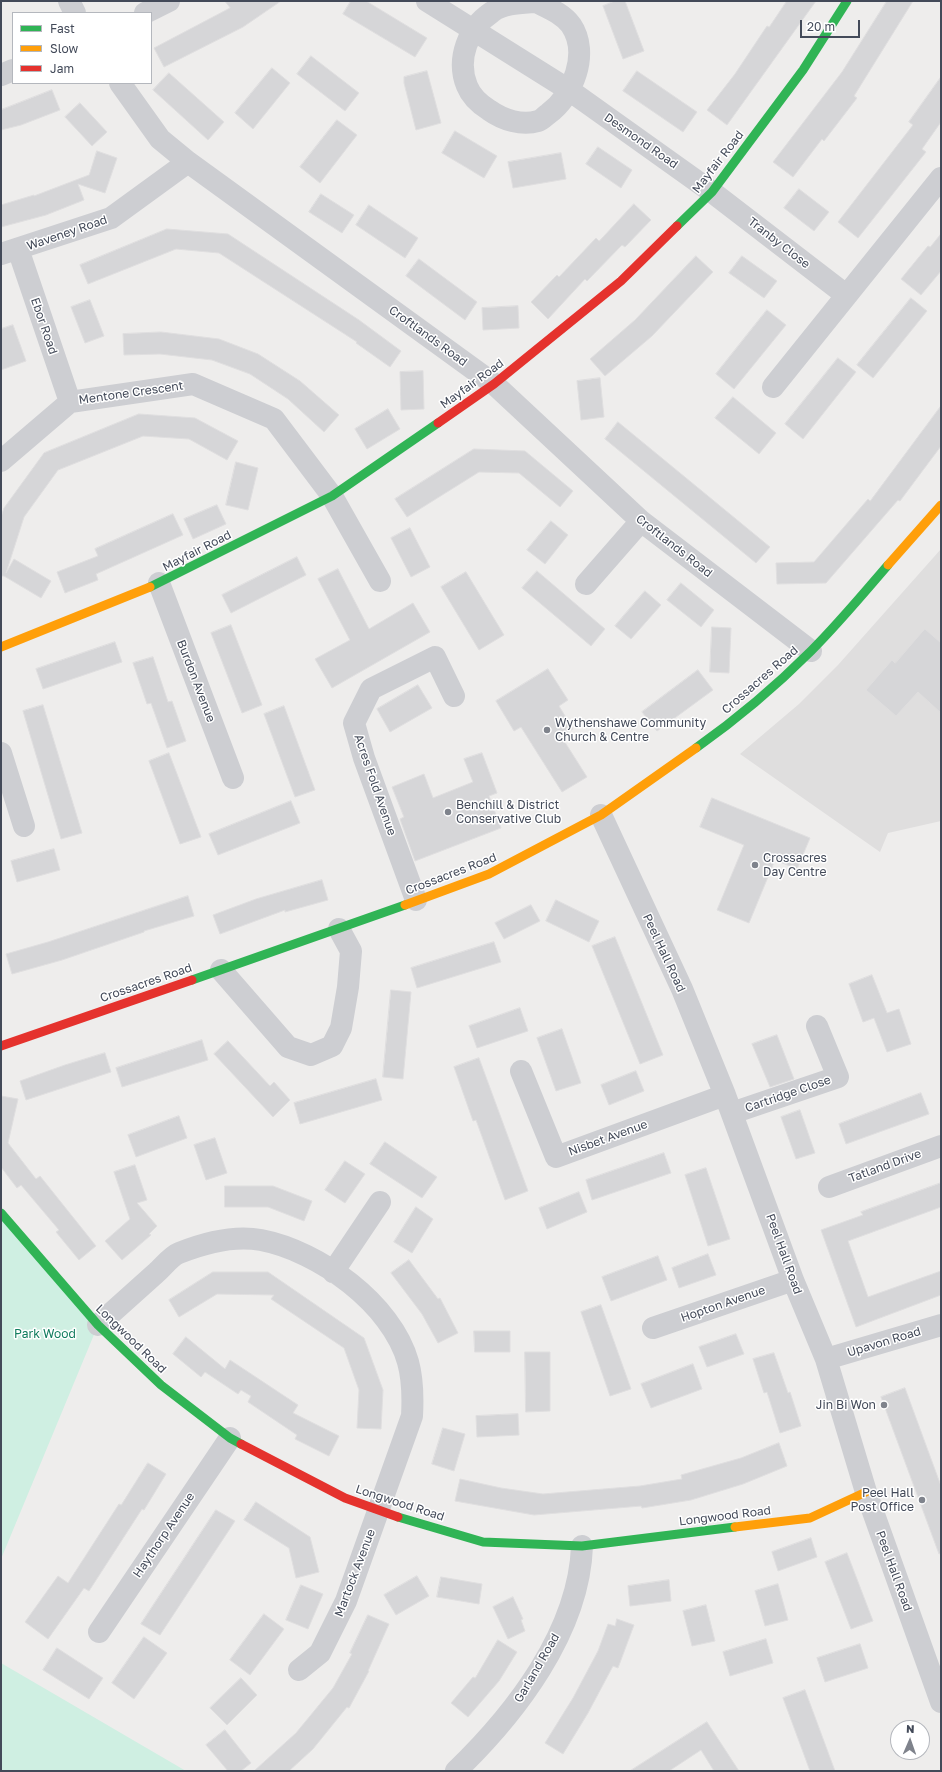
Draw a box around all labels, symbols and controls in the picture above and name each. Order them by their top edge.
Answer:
legend [12,12,152,84]
scale bar [802,12,862,38]
text: 20 m [807,19,835,34]
text: Fast [50,21,75,36]
text: Slow [50,41,78,56]
text: Jam [50,61,74,76]
street label: Desmond Road [601,110,681,172]
street label: Mayfair Road [689,128,747,196]
street label: Waveney Road [25,212,109,254]
street label: Tranby Close [745,214,813,272]
street label: Ebor Road [28,296,60,356]
street label: Croftlands Road [386,303,470,369]
street label: Mayfair Road [437,356,507,412]
street label: Mentone Crescent [78,379,184,407]
street label: Croftlands Road [633,512,715,580]
street label: Mayfair Road [160,528,234,574]
street label: Burdon Avenue [174,638,218,724]
street label: Crossacres Road [719,643,801,717]
place label: Wythenshawe Community Church & Centre [555,716,706,744]
marker: Wythenshawe Community Church & Centre [542,725,552,735]
street label: Acres Fold Avenue [351,733,399,837]
place label: Benchill & District Conservative Club [456,798,561,826]
marker: Benchill & District Conservative Club [443,807,453,817]
street label: Crossacres Road [403,850,499,898]
place label: Crossacres Day Centre [763,851,827,879]
marker: Crossacres Day Centre [750,860,760,870]
street label: Peel Hall Road [640,912,688,994]
street label: Crossacres Road [98,961,194,1005]
street label: Cartridge Close [743,1073,833,1115]
street label: Nisbet Avenue [566,1117,650,1159]
street label: Tatland Drive [847,1146,923,1186]
street label: Peel Hall Road [763,1212,805,1296]
street label: Hopton Avenue [679,1283,767,1325]
street label: Longwood Road [93,1302,169,1376]
street label: Upavon Road [845,1324,923,1360]
park label: Park Wood [14,1327,76,1341]
place label: Jin Bi Won [816,1398,876,1412]
marker: Jin Bi Won [879,1400,889,1410]
street label: Longwood Road [354,1482,446,1524]
place label: Peel Hall Post Office [850,1486,914,1514]
street label: Haythorp Avenue [130,1490,198,1580]
marker: Peel Hall Post Office [917,1495,927,1505]
street label: Longwood Road [678,1503,772,1529]
street label: Martock Avenue [332,1527,378,1619]
street label: Peel Hall Road [873,1529,915,1613]
street label: Garland Road [511,1631,563,1705]
north arrow [890,1720,930,1760]
text: N [906,1722,915,1735]

